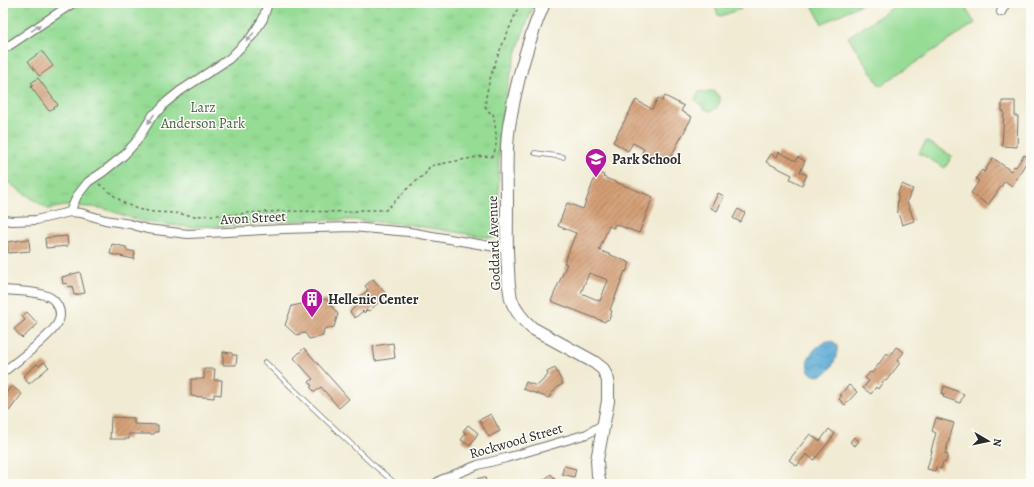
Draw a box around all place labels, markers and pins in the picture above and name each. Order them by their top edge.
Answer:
school or university icon: Park School [583,146,609,179]
place label: Park School [612,150,681,169]
building icon: Hellenic Center [299,286,325,319]
place label: Hellenic Center [328,290,419,309]

